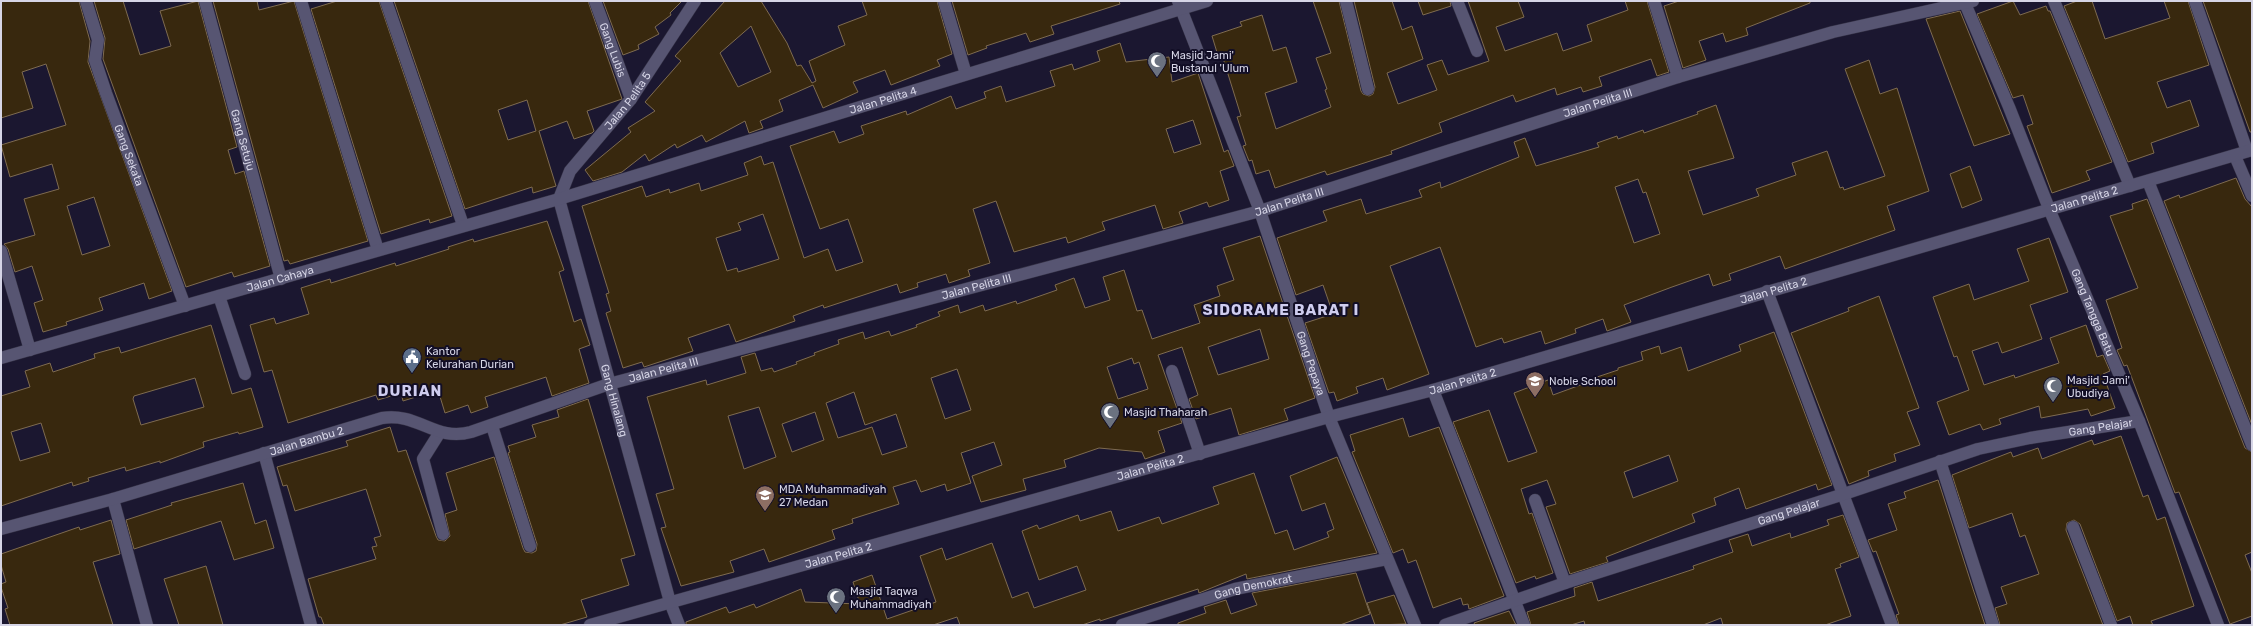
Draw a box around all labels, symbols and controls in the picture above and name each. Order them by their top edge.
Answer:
street label: Gang Lubis [597,21,629,79]
place label: Masjid Jami' Bustanul 'Ulum [1171,49,1249,75]
mosque icon: Masjid Jami' Bustanul 'Ulum [1146,50,1168,78]
street label: Jalan Pelita 5 [602,69,654,133]
street label: Jalan Pelita 4 [848,84,918,117]
street label: Jalan Pelita III [1562,86,1634,120]
street label: Gang Setuju [228,108,257,172]
street label: Gang Sekata [111,123,146,188]
street label: Jalan Pelita 2 [2050,184,2120,216]
street label: Jalan Pelita III [1253,185,1325,219]
street label: Jalan Cahaya [245,263,315,295]
street label: Gang Tangga Batu [2068,267,2117,358]
street label: Jalan Pelita III [940,271,1013,302]
street label: Jalan Pelita 2 [1739,275,1809,307]
district label: SIDORAME BARAT I [1203,301,1359,319]
street label: Gang Pepaya [1294,329,1327,397]
place label: Kantor Kelurahan Durian [426,345,514,371]
public building icon: Kantor Kelurahan Durian [401,346,423,374]
street label: Jalan Pelita III [627,355,700,386]
street label: Gang Hinalang [598,363,630,438]
street label: Jalan Pelita 2 [1428,366,1498,398]
school or university icon: Noble School [1524,370,1546,398]
place label: Masjid Jami' Ubudiya [2067,374,2130,400]
place label: Noble School [1549,375,1616,388]
mosque icon: Masjid Jami' Ubudiya [2042,375,2064,403]
district label: DURIAN [378,382,442,400]
mosque icon: Masjid Thaharah [1099,401,1121,429]
place label: Masjid Thaharah [1124,406,1207,419]
street label: Gang Pelajar [2068,416,2134,439]
street label: Jalan Bambu 2 [268,424,345,459]
street label: Jalan Pelita 2 [1115,452,1185,483]
place label: MDA Muhammadiyah 27 Medan [779,483,887,509]
school or university icon: MDA Muhammadiyah 27 Medan [754,484,776,512]
street label: Gang Pelajar [1756,496,1822,528]
street label: Jalan Pelita 2 [803,540,874,571]
street label: Gang Demokrat [1213,572,1294,602]
place label: Masjid Taqwa Muhammadiyah [850,585,932,611]
mosque icon: Masjid Taqwa Muhammadiyah [825,586,847,614]

